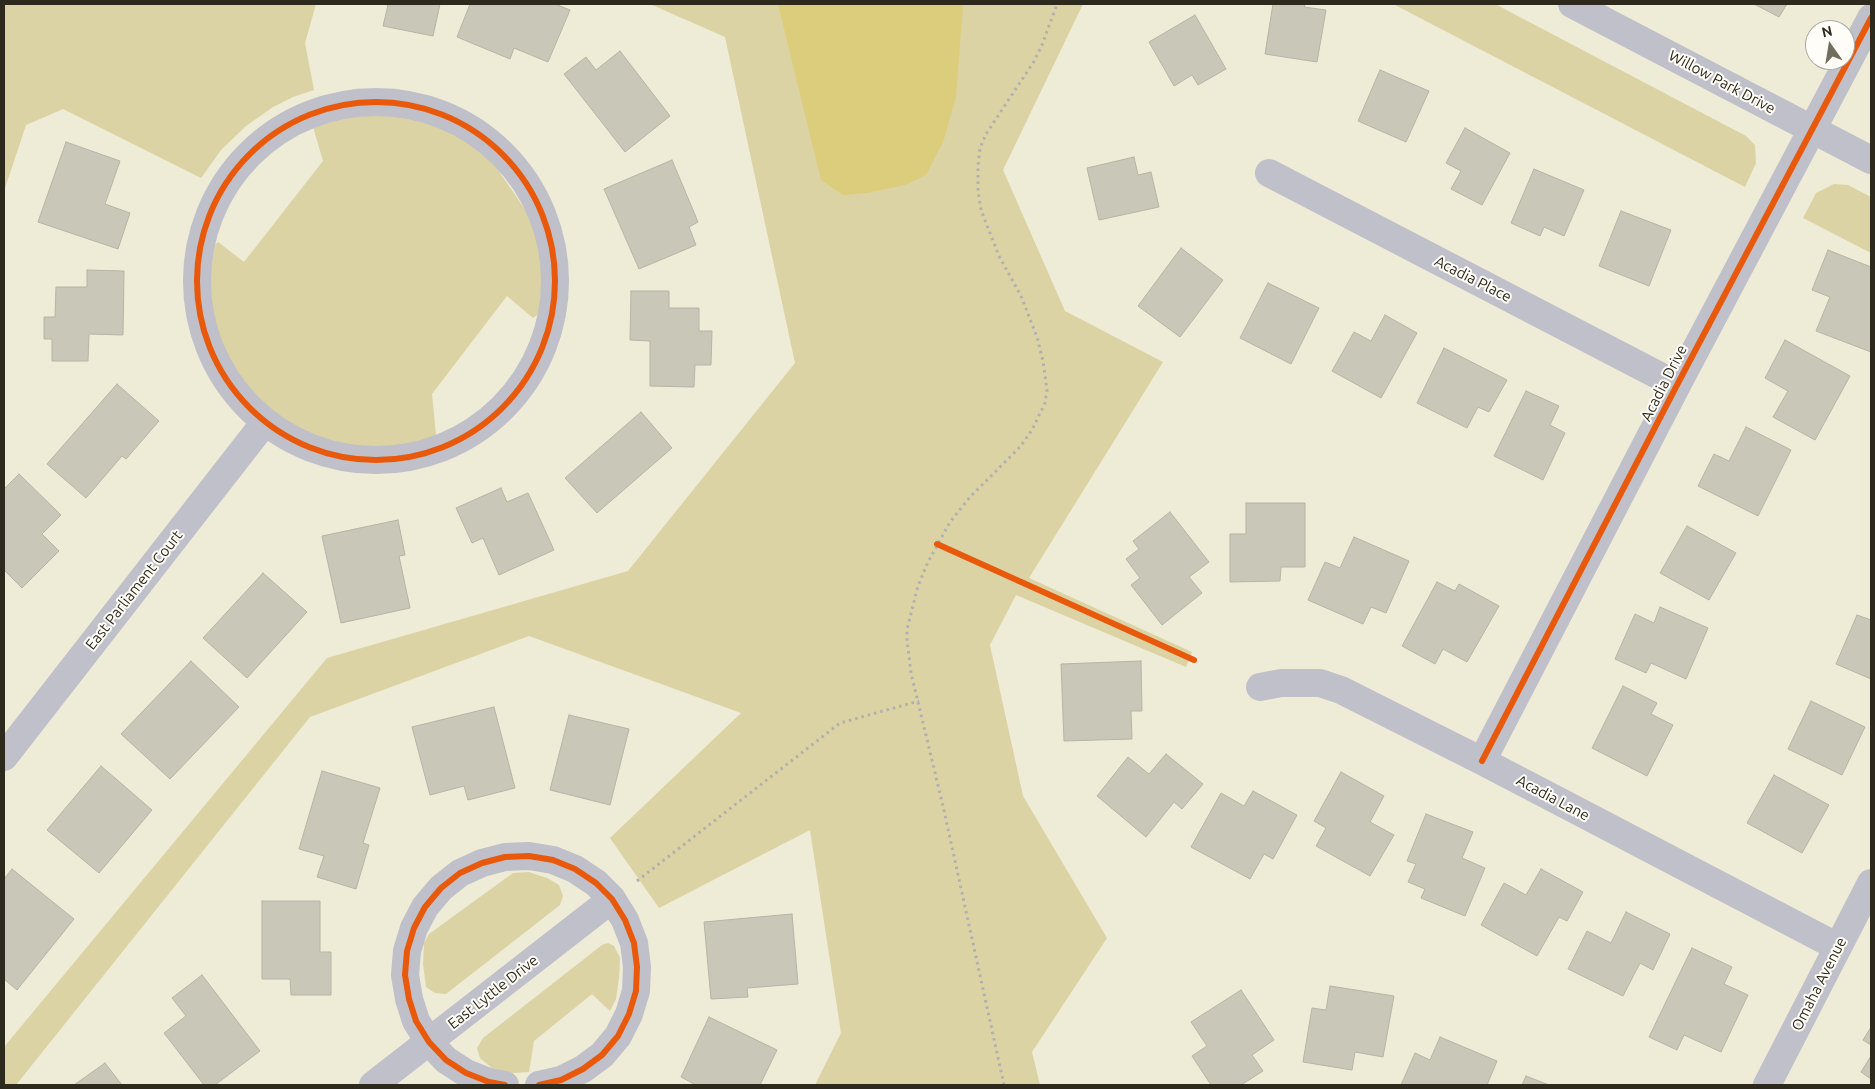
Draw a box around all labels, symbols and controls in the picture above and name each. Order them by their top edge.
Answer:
north arrow [1805,20,1855,70]
text: N [1820,22,1834,40]
street label: Willow Park Drive [1666,46,1778,118]
street label: Acadia Place [1432,252,1514,306]
street label: Acadia Drive [1637,342,1691,424]
street label: East Parliament Court [82,527,186,653]
street label: Acadia Lane [1513,771,1593,825]
street label: Omaha Avenue [1788,934,1850,1034]
street label: East Lyttle Drive [444,951,542,1033]

